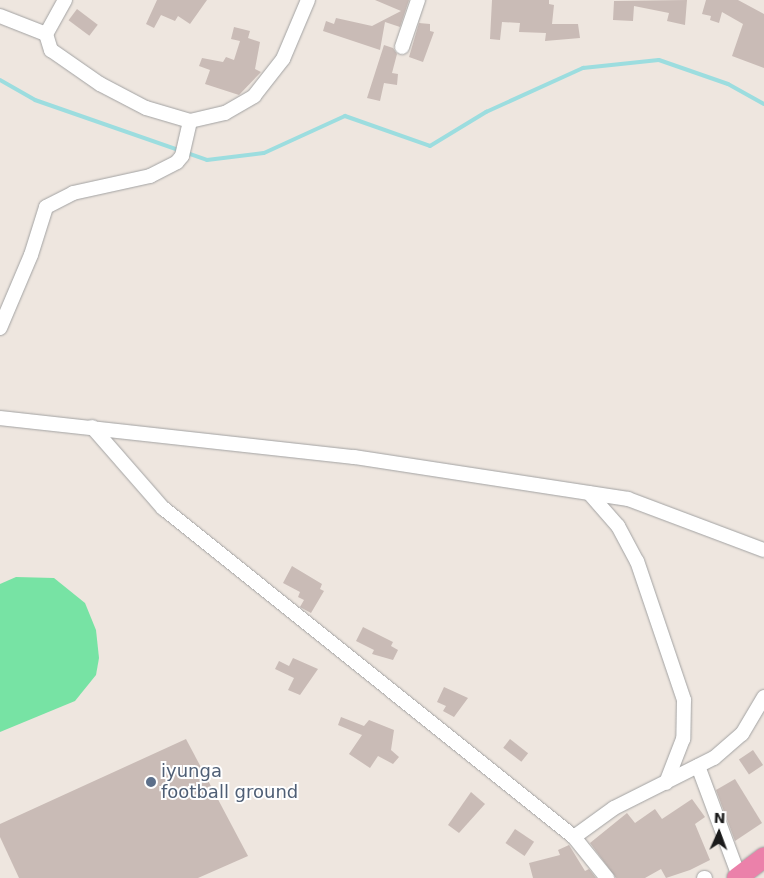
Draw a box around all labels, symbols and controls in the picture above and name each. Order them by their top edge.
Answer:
place label: iyunga football ground [161,761,298,804]
marker: iyunga football ground [145,776,157,788]
north arrow [694,808,744,858]
text: N [713,810,726,826]

